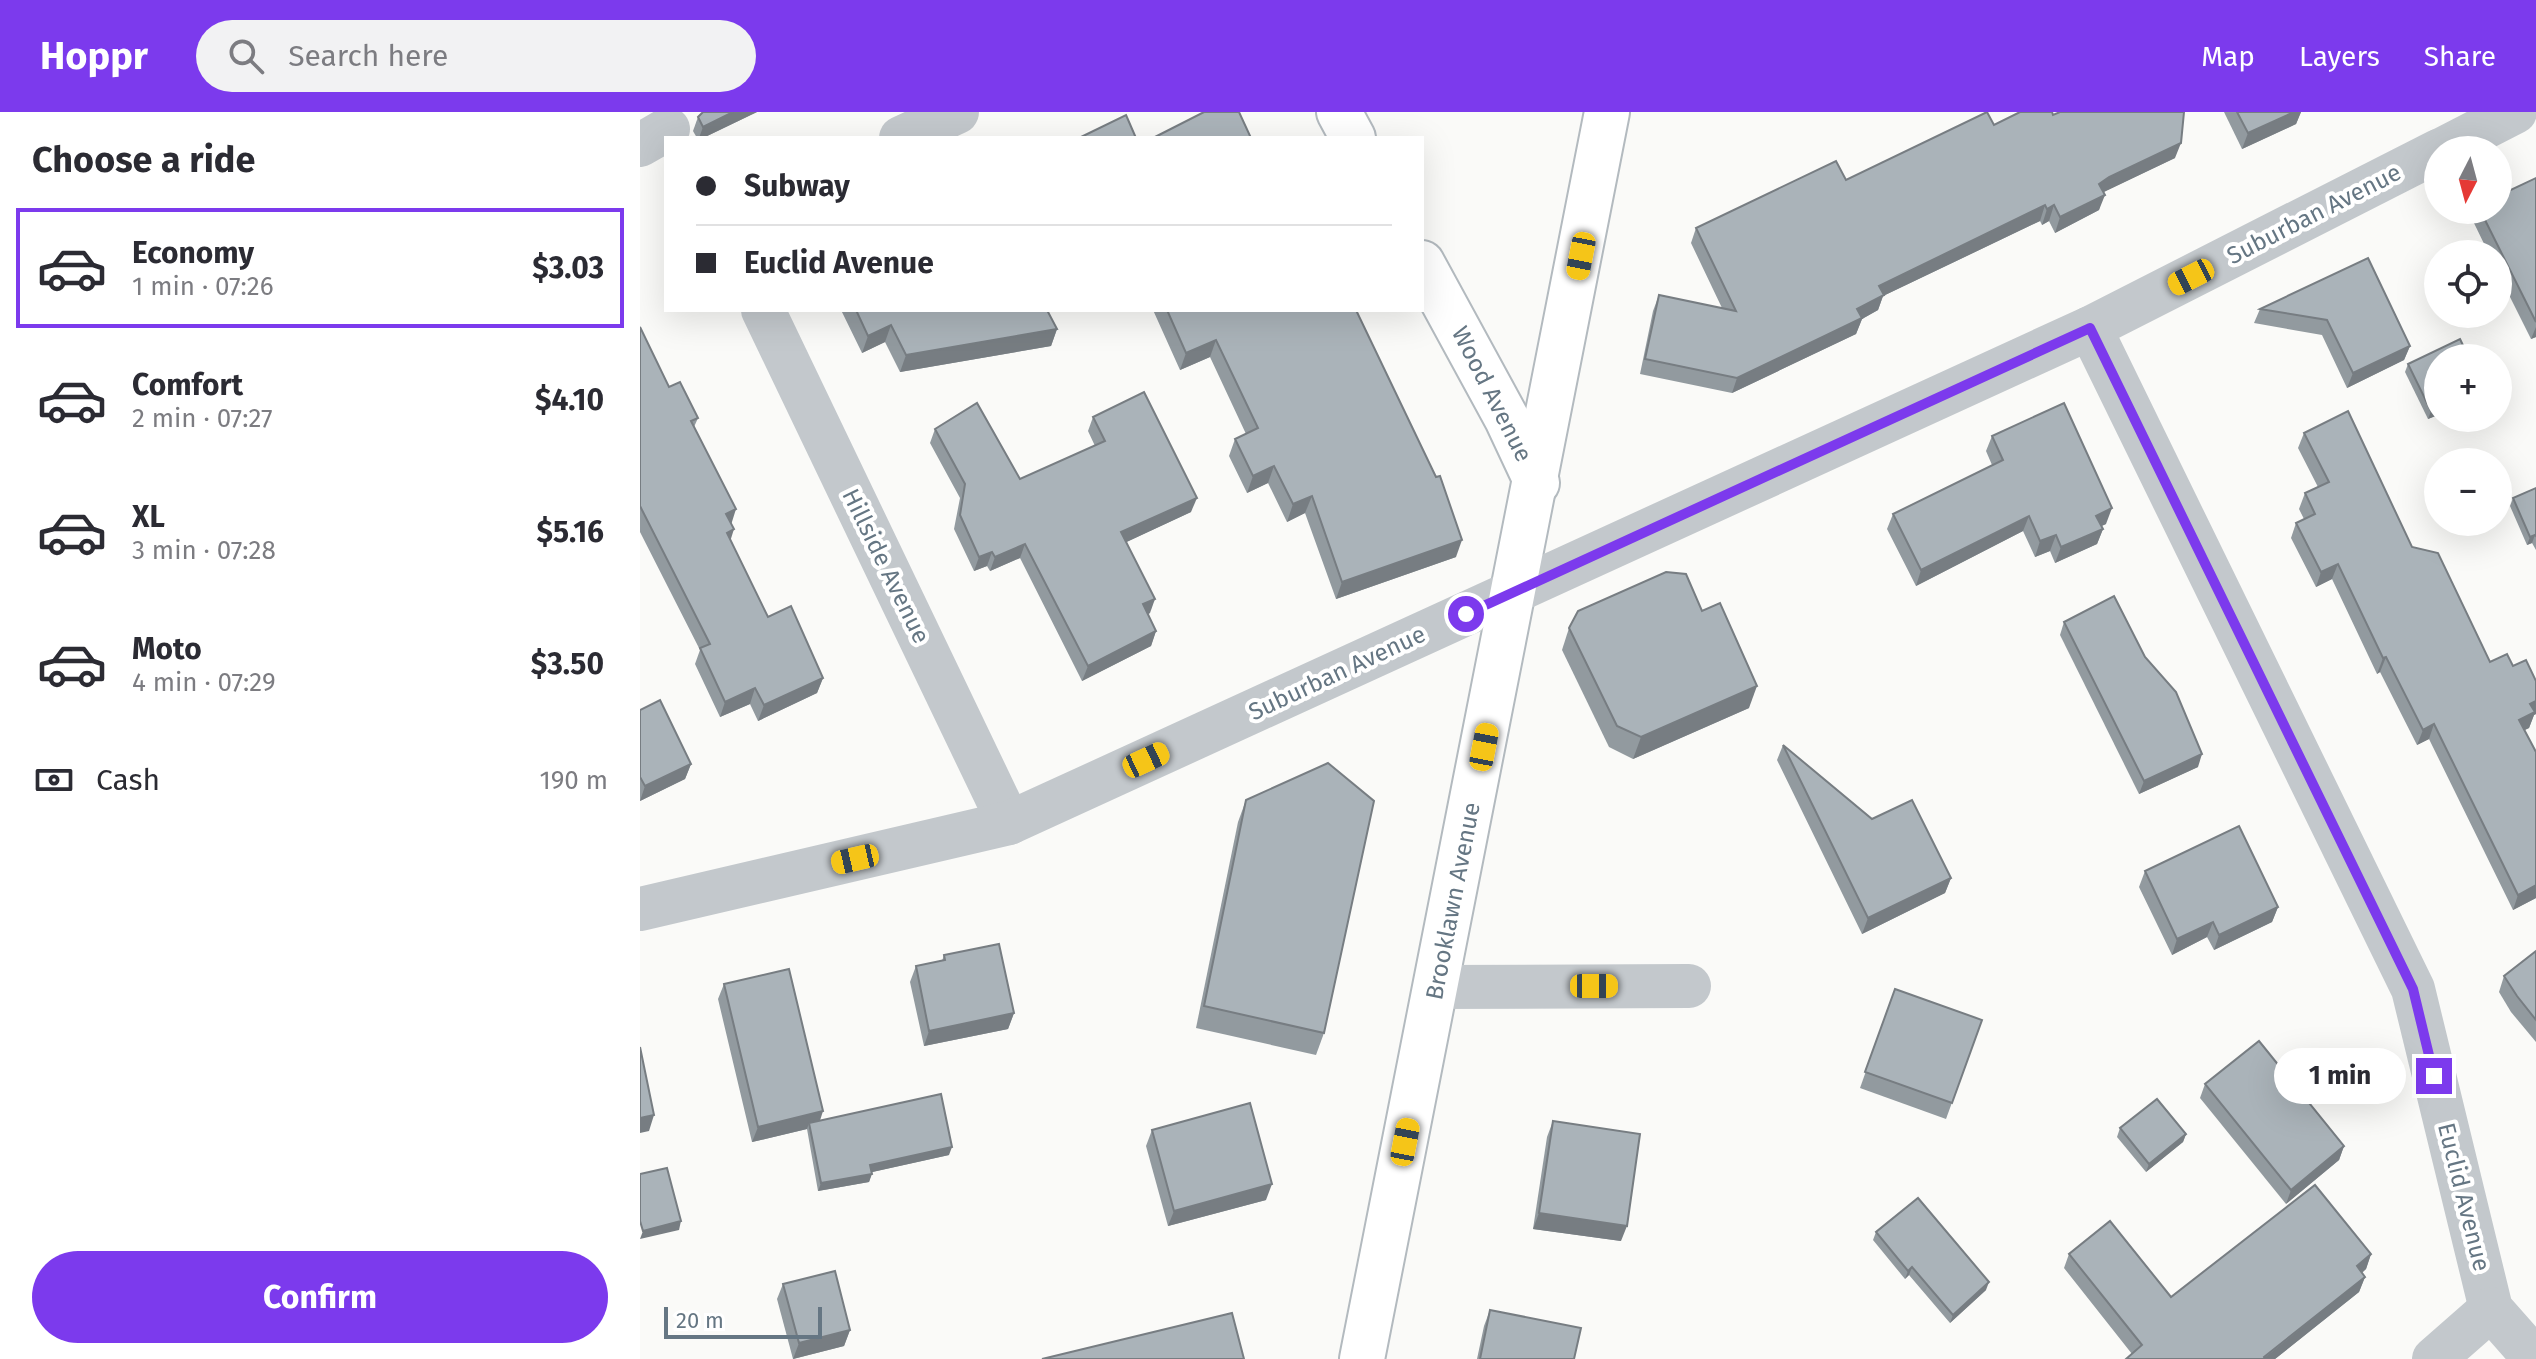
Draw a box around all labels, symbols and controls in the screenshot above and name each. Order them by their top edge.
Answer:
search box [196,20,756,92]
text: Hoppr [40,33,148,79]
icon: search [224,34,268,78]
text: Search here [288,38,448,74]
text: Map [2201,40,2255,73]
text: Layers [2299,40,2380,73]
text: Share [2424,40,2496,73]
north arrow [2424,136,2512,224]
map controls [2424,136,2512,536]
text: Choose a ride [32,138,255,182]
street label: Suburban Avenue [2222,158,2406,270]
text: Subway [744,168,850,204]
car [1565,230,1597,282]
icon: car [36,232,108,304]
text: Economy [132,235,254,271]
button: locate [2424,240,2512,328]
text: Euclid Avenue [744,245,934,281]
text: $3.03 [532,250,604,286]
car [2164,255,2218,299]
text: 1 min · 07:26 [132,271,274,302]
street label: Wood Avenue [1446,322,1538,466]
button: + [2424,344,2512,432]
icon: car [36,364,108,436]
text: Comfort [132,367,243,403]
text: $4.10 [535,382,604,418]
text: 2 min · 07:27 [132,403,273,434]
button: − [2424,448,2512,536]
street label: Hillside Avenue [836,484,936,648]
icon: car [36,496,108,568]
text: XL [132,499,165,535]
text: $5.16 [536,514,604,550]
text: 3 min · 07:28 [132,535,276,566]
route start [1448,596,1484,632]
street label: Suburban Avenue [1244,620,1430,726]
icon: car [36,628,108,700]
text: Moto [132,631,202,667]
text: $3.50 [531,646,604,682]
text: 4 min · 07:29 [132,667,276,698]
car [1468,721,1500,773]
car [1119,739,1173,781]
icon: cash [32,758,76,802]
text: Cash [96,762,160,798]
text: 190 m [539,765,608,796]
street label: Brooklawn Avenue [1420,800,1486,1002]
car [829,842,881,876]
car [1570,974,1618,998]
callout: 1 min [2274,1048,2406,1104]
route end [2416,1058,2452,1094]
text: 1 min [2309,1060,2371,1091]
car [1389,1116,1421,1168]
street label: Euclid Avenue [2432,1120,2496,1274]
button: Confirm [32,1251,608,1343]
scale bar [664,1303,822,1339]
text: 20 m [676,1307,724,1334]

